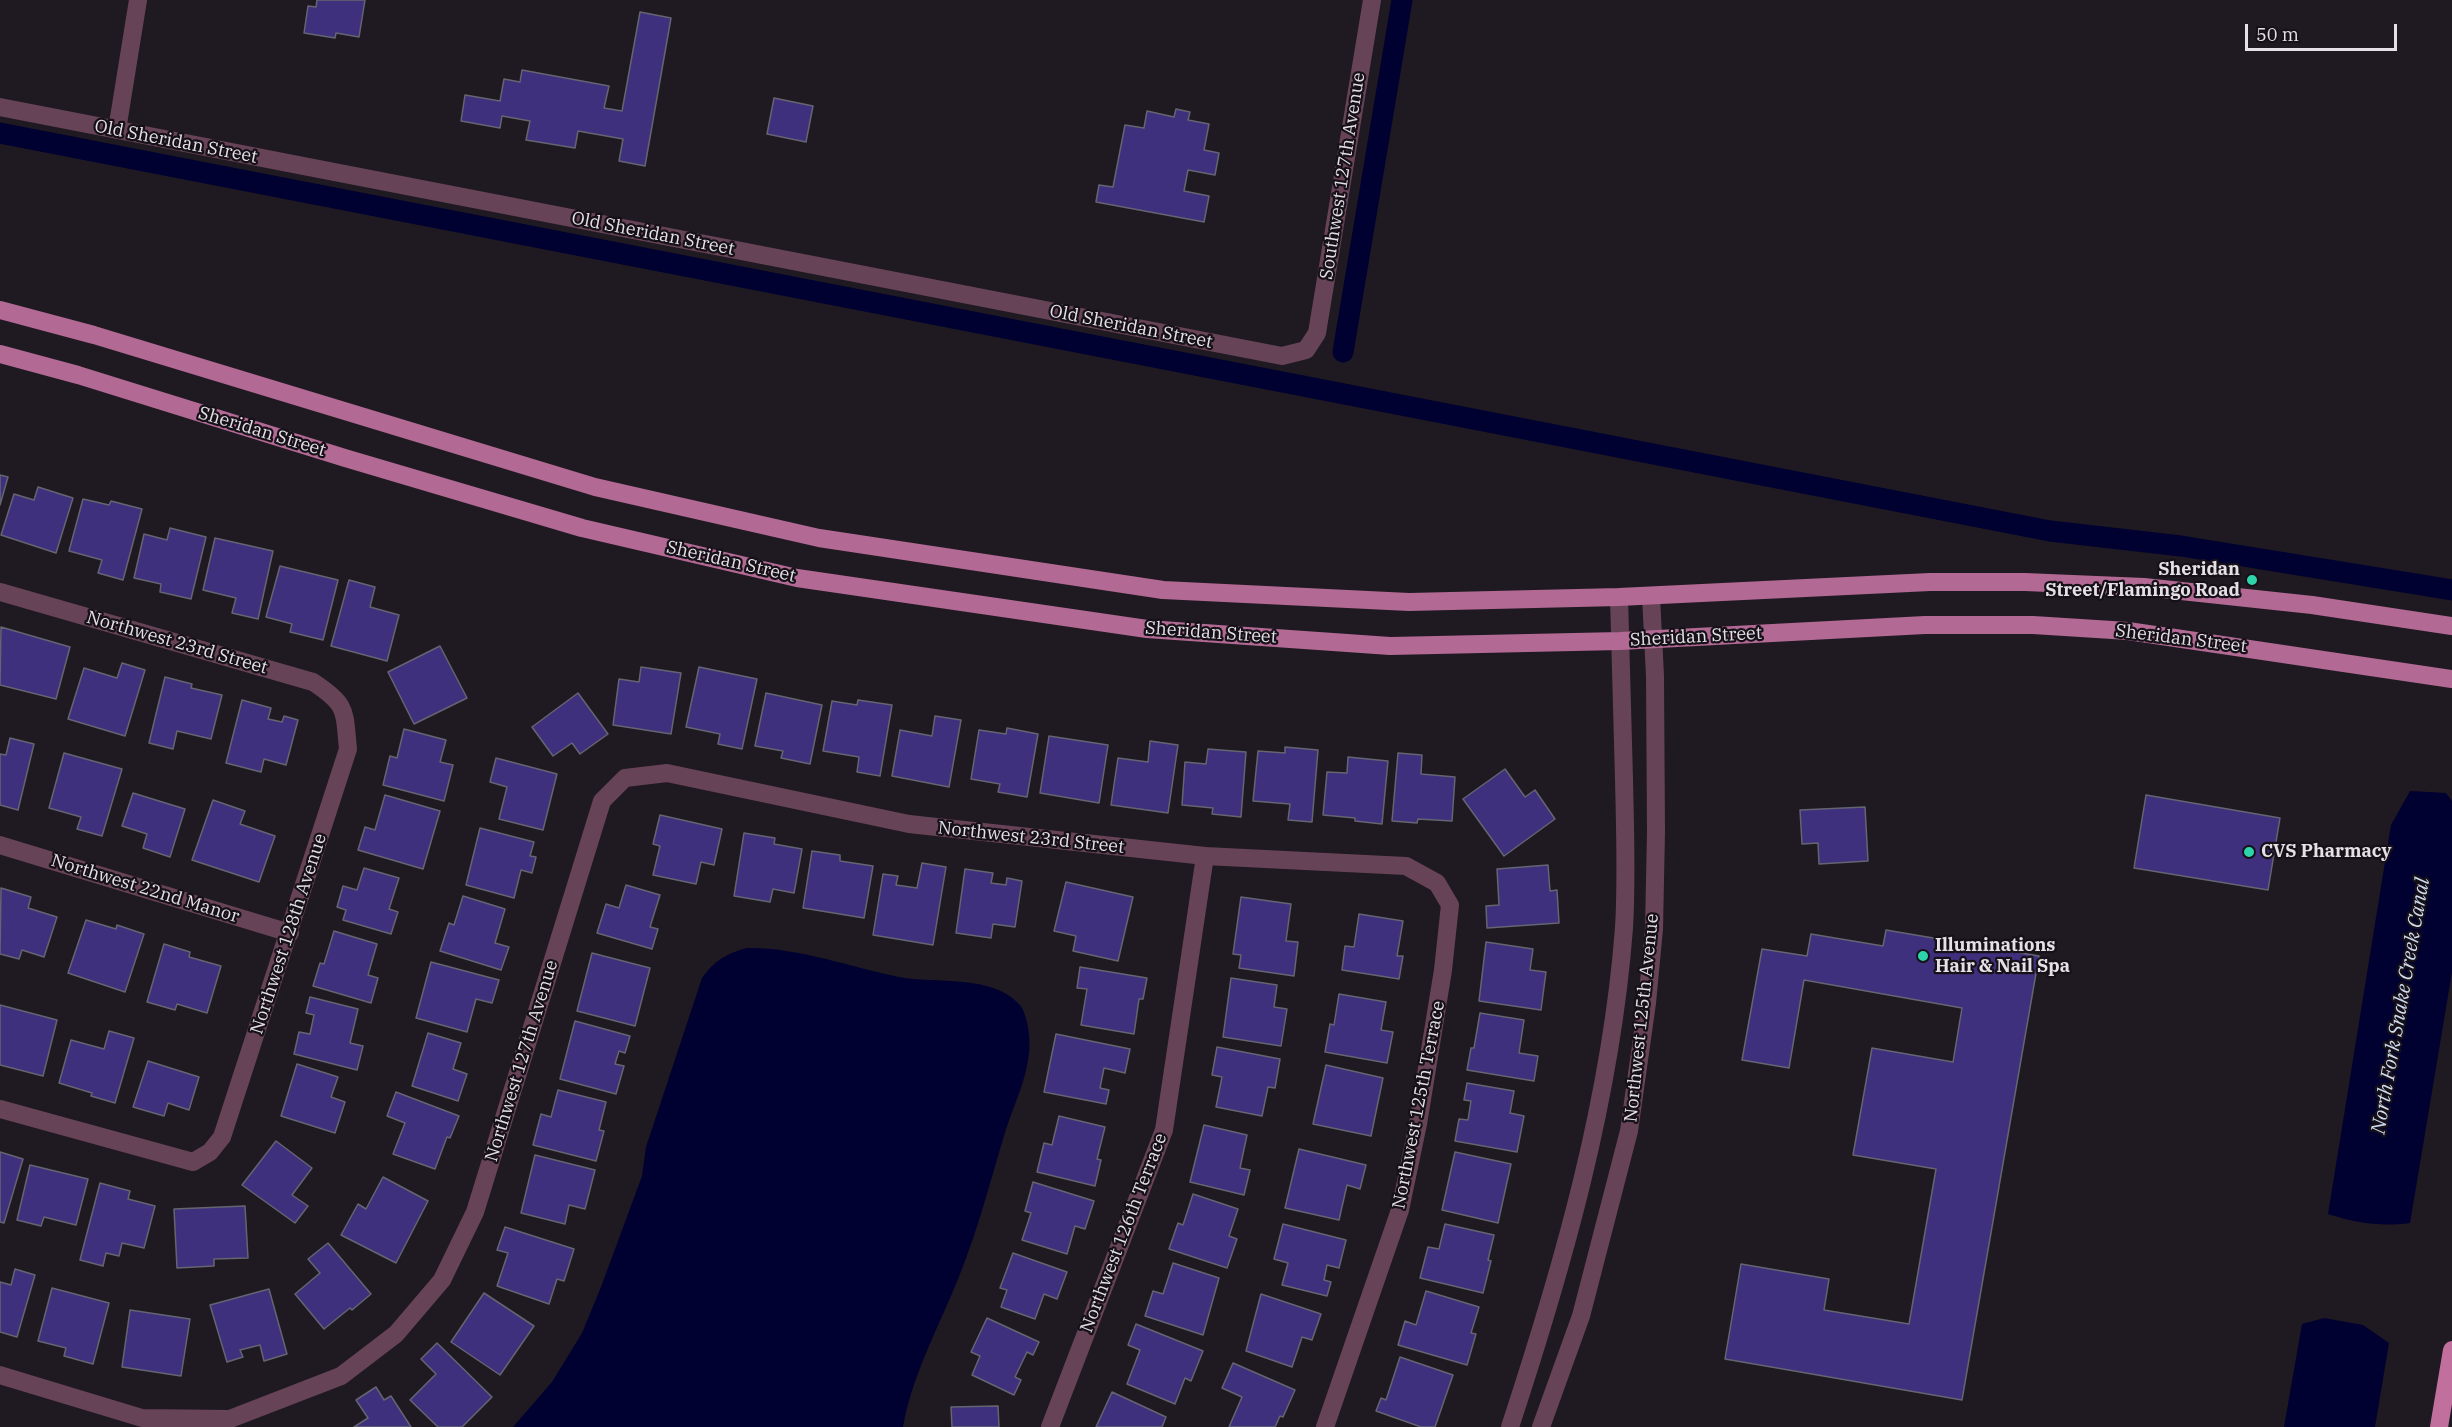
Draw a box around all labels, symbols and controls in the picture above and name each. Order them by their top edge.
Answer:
scale bar [2248,12,2400,50]
text: 50 m [2256,23,2299,46]
street label: Southwest 127th Avenue [1316,71,1370,281]
street label: Old Sheridan Street [93,116,259,168]
street label: Old Sheridan Street [570,208,736,260]
street label: Old Sheridan Street [1048,301,1214,353]
street label: Sheridan Street [196,402,328,462]
street label: Sheridan Street [664,537,798,587]
place label: Sheridan Street/Flamingo Road [2045,559,2240,602]
marker: Sheridan Street/Flamingo Road [2245,573,2259,587]
street label: Northwest 23rd Street [84,607,270,679]
street label: Sheridan Street [1144,618,1278,648]
street label: Sheridan Street [2114,620,2248,658]
street label: Sheridan Street [1629,623,1763,651]
street label: Northwest 23rd Street [937,817,1125,859]
street label: Northwest 128th Avenue [246,831,332,1037]
place label: CVS Pharmacy [2261,841,2392,863]
marker: CVS Pharmacy [2242,845,2256,859]
street label: Northwest 22nd Manor [48,850,242,928]
water label: North Fork Snake Creek Canal [2367,876,2435,1136]
street label: Northwest 125th Avenue [1620,913,1664,1123]
place label: Illuminations Hair & Nail Spa [1935,935,2070,978]
marker: Illuminations Hair & Nail Spa [1916,949,1930,963]
street label: Northwest 127th Avenue [481,958,563,1164]
street label: Northwest 125th Terrace [1388,999,1450,1211]
street label: Northwest 126th Terrace [1076,1130,1172,1336]

